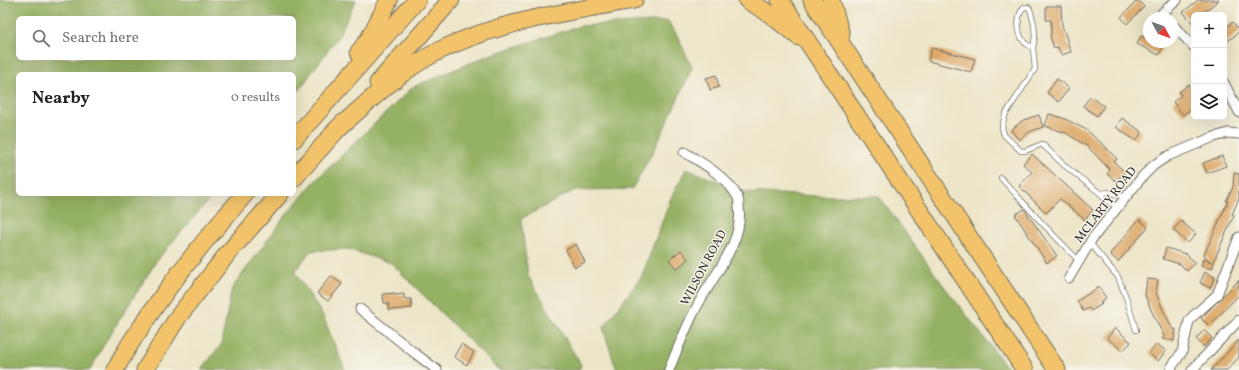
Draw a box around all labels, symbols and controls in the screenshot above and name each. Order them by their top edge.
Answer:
north arrow [1143,12,1179,48]
map controls [1191,12,1227,120]
button: + [1191,12,1227,48]
search box [16,16,296,60]
icon: search [30,27,52,49]
text: Search here [62,28,139,49]
button: − [1191,48,1227,84]
button: layers [1191,84,1227,120]
text: Nearby [32,87,90,110]
text: 0 results [231,89,280,107]
street label: MCLARTY ROAD [1071,164,1141,246]
street label: WILSON ROAD [677,227,731,309]

